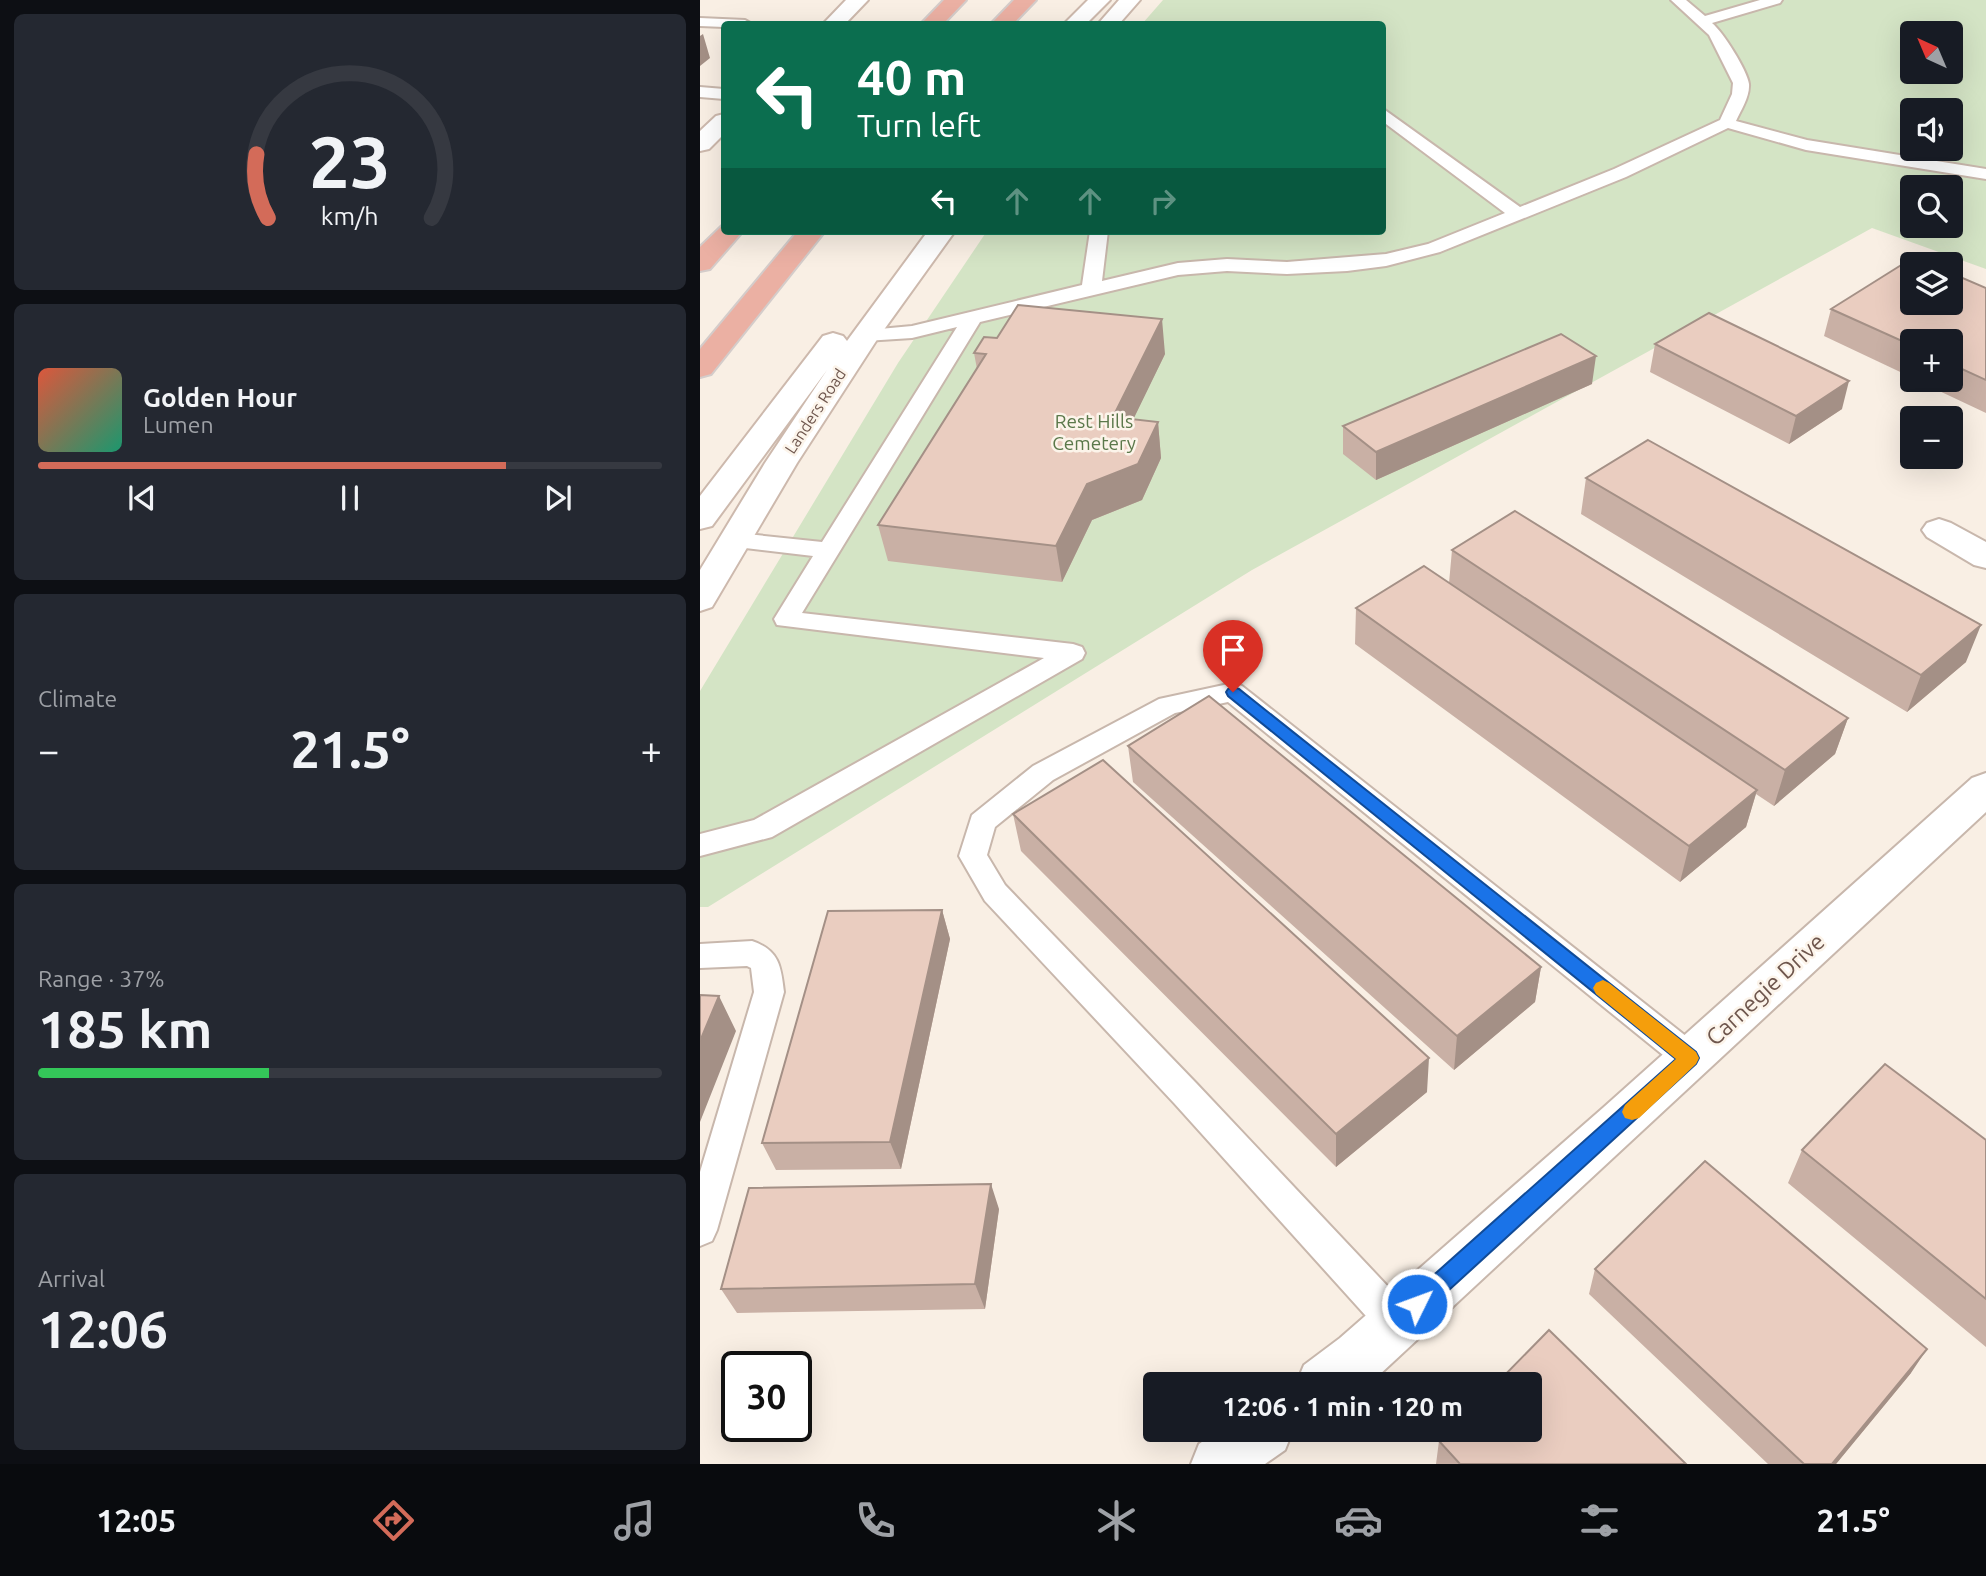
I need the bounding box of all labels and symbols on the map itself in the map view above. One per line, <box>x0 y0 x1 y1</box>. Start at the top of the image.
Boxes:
north arrow <box>1900 21 1964 84</box>
street label: Landers Road <box>781 365 849 457</box>
park label: Rest Hills Cemetery <box>1052 410 1136 454</box>
pin <box>1203 620 1263 692</box>
street label: Carnegie Drive <box>1701 928 1829 1050</box>
position arrow <box>1380 1267 1454 1341</box>
speed limit sign: 30 <box>721 1351 812 1442</box>

